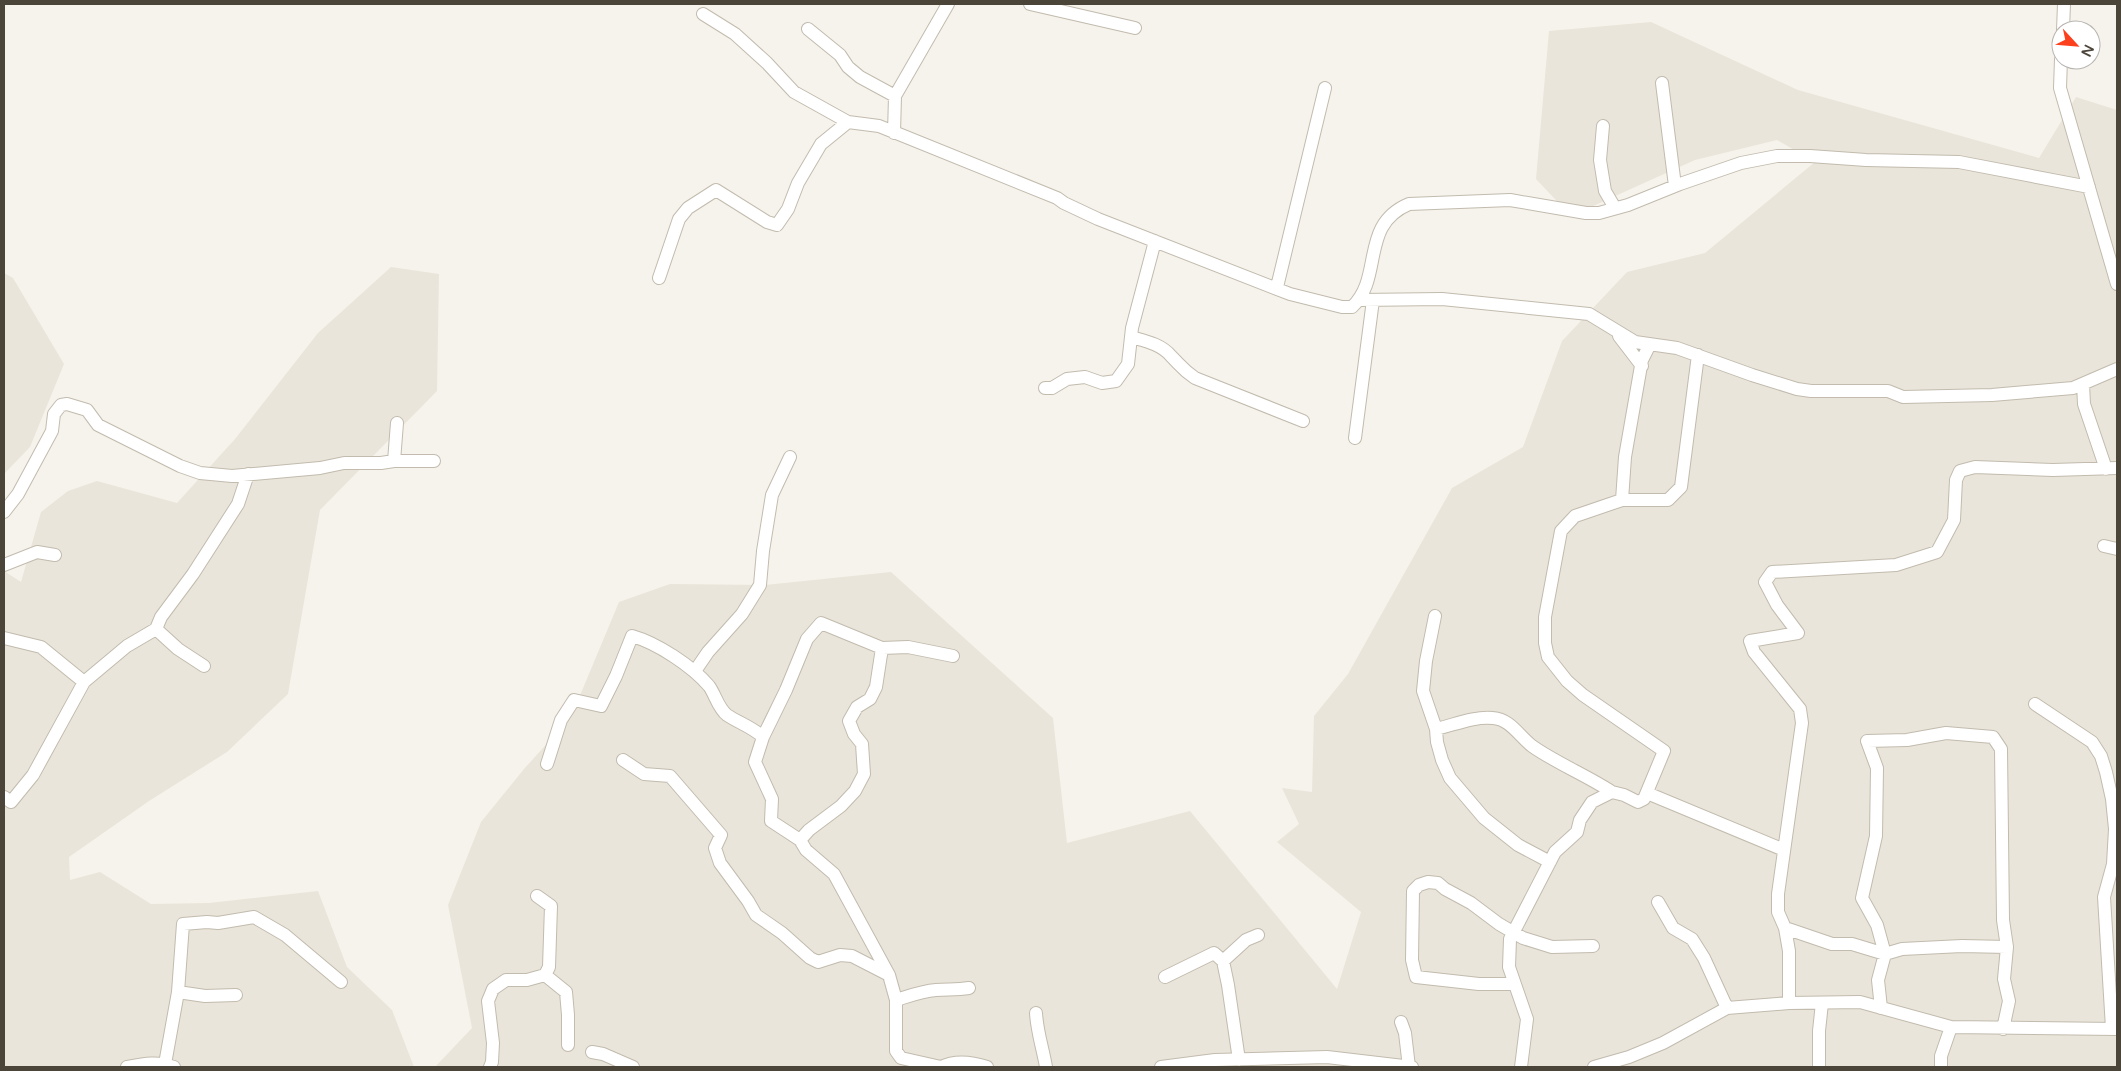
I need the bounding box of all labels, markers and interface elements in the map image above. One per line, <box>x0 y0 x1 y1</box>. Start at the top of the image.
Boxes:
north arrow <box>2051 20 2101 70</box>
text: N <box>2077 42 2097 59</box>

